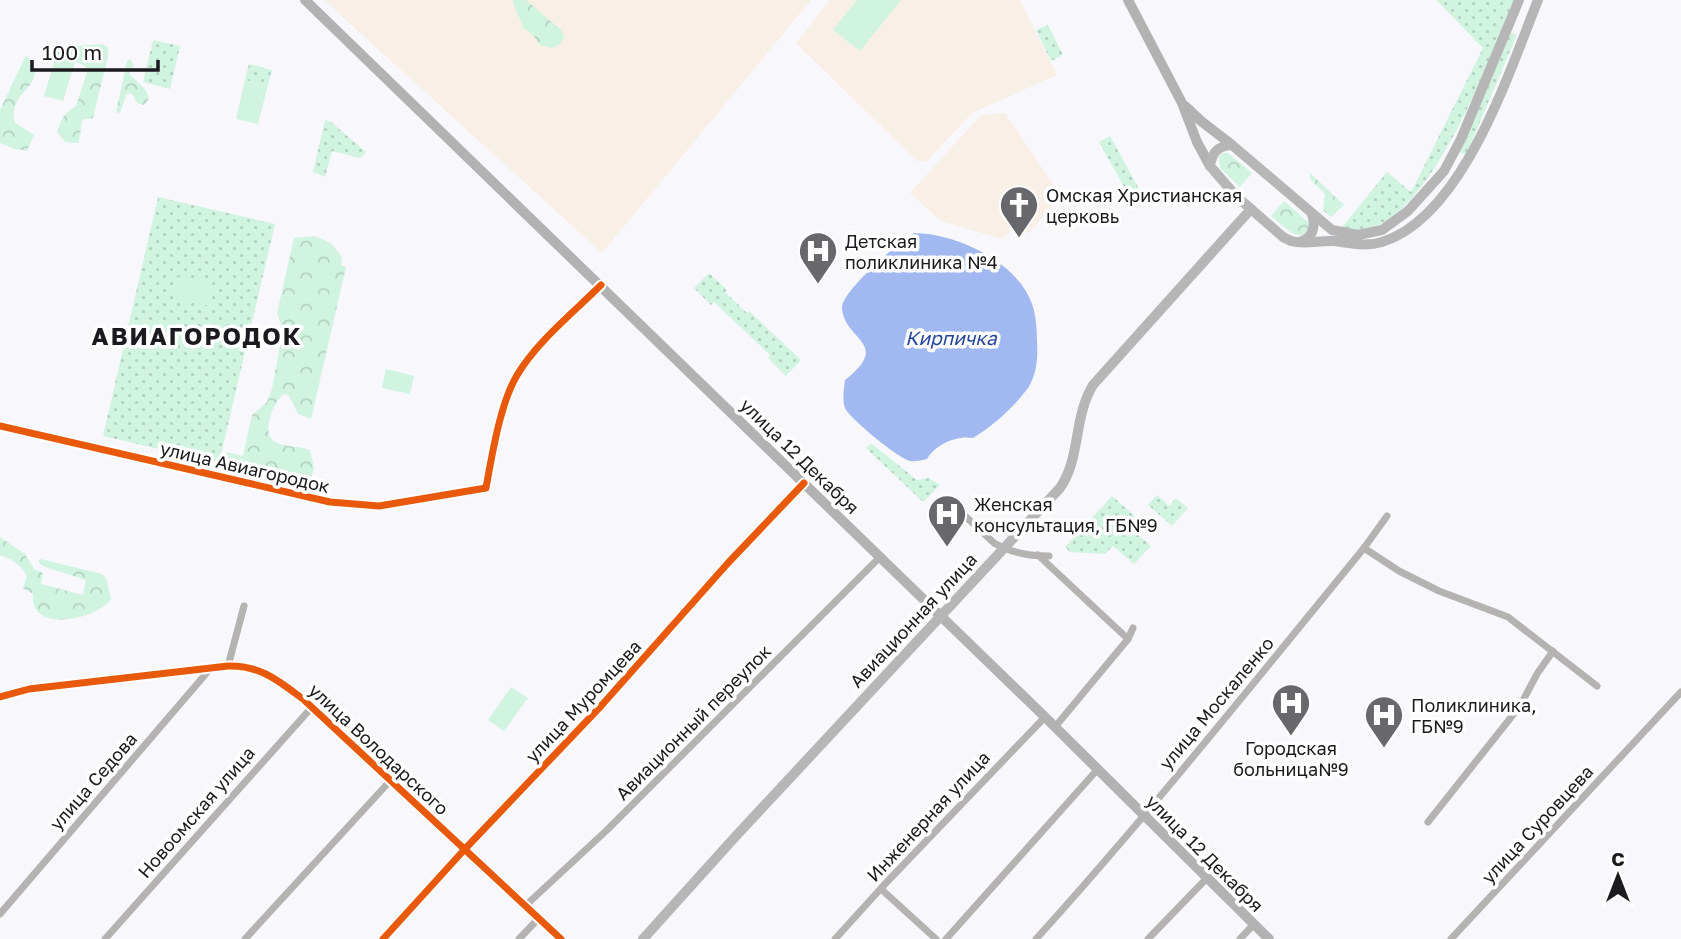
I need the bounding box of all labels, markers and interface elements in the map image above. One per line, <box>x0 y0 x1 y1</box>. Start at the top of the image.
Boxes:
scale bar <box>32 28 158 72</box>
text: 100 m <box>42 39 102 65</box>
church icon: Омская Христианская церковь <box>998 184 1040 239</box>
place label: Омская Христианская церковь <box>1046 184 1242 227</box>
hospital icon: Детская поликлиника №4 <box>797 230 839 285</box>
place label: Детская поликлиника №4 <box>845 230 998 273</box>
district label: АВИАГОРОДОК <box>92 321 302 350</box>
water label: Кирпичка <box>905 326 998 349</box>
street label: улица 12 Декабря <box>736 394 864 518</box>
street label: улица Авиагородок <box>158 437 332 497</box>
hospital icon: Женская консультация, ГБ№9 <box>926 493 968 548</box>
place label: Женская консультация, ГБ№9 <box>974 493 1158 536</box>
street label: Авиационная улица <box>845 548 981 692</box>
street label: улица Москаленко <box>1154 632 1278 774</box>
street label: улица Муромцева <box>521 635 645 767</box>
street label: Авиационный переулок <box>611 640 775 804</box>
street label: улица Володарского <box>305 679 453 819</box>
hospital icon: Городская больница№9 <box>1270 682 1312 737</box>
hospital icon: Поликлиника, ГБ№9 <box>1363 694 1405 749</box>
place label: Поликлиника, ГБ№9 <box>1411 694 1537 737</box>
street label: улица Седова <box>45 728 141 834</box>
place label: Городская больница№9 <box>1233 737 1349 780</box>
street label: Новоомская улица <box>133 742 259 882</box>
street label: Инженерная улица <box>862 746 994 886</box>
street label: улица Суровцева <box>1477 760 1597 888</box>
street label: улица 12 Декабря <box>1142 790 1268 916</box>
north arrow <box>1583 841 1653 911</box>
text: С <box>1611 847 1625 870</box>

